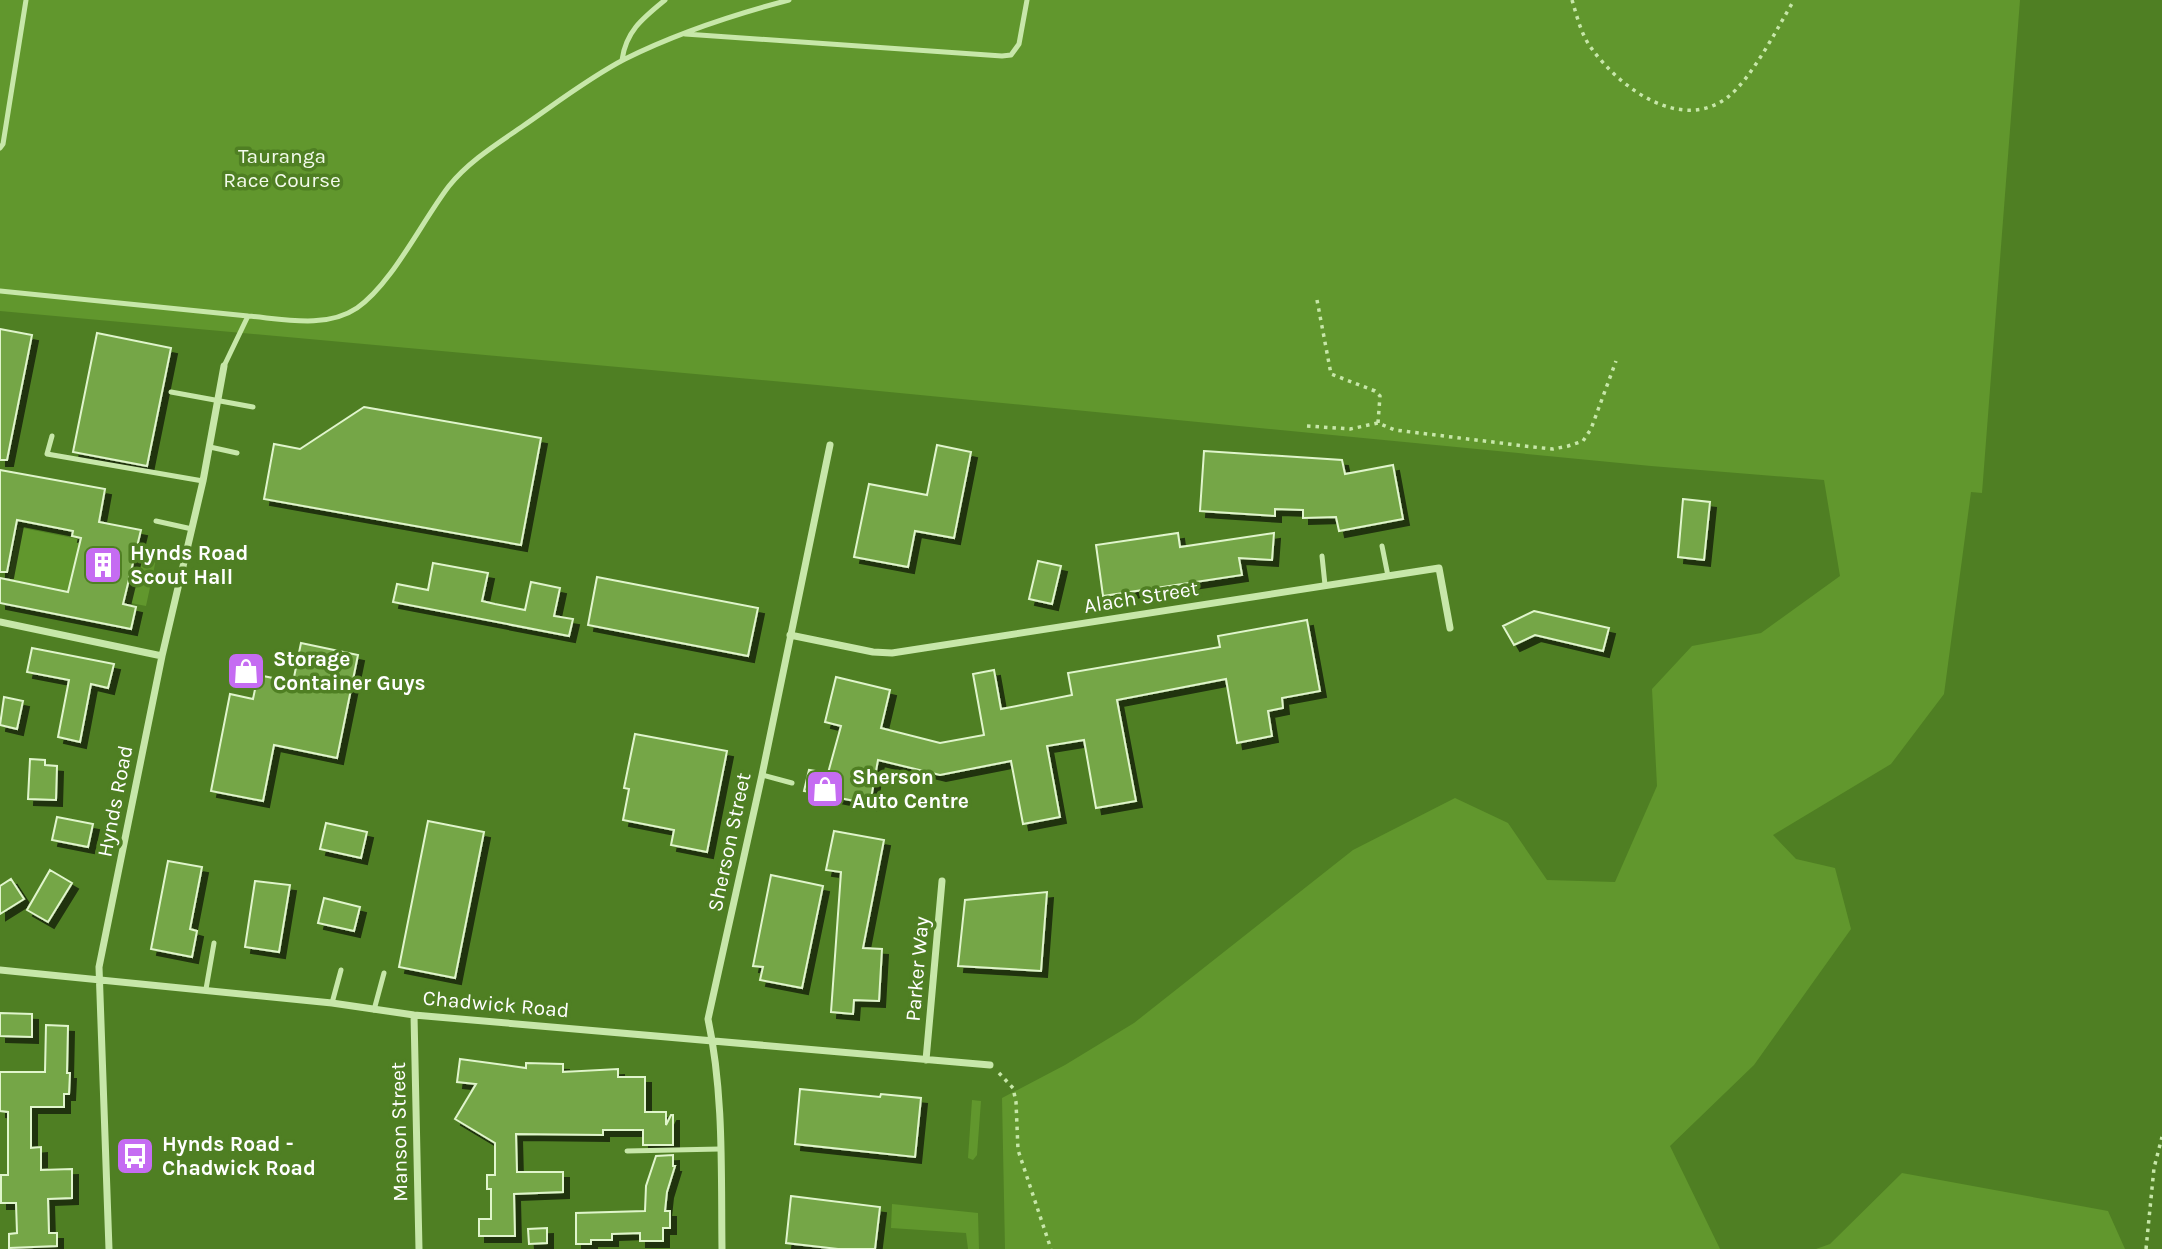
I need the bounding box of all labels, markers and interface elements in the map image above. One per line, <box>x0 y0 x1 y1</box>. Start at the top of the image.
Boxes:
park label: Tauranga Race Course <box>223 144 341 192</box>
place label: Hynds Road Scout Hall <box>130 541 248 589</box>
building icon: Hynds Road Scout Hall <box>82 544 124 586</box>
street label: Alach Street <box>1082 576 1200 618</box>
place label: Storage Container Guys <box>273 647 426 695</box>
shop icon: Storage Container Guys <box>225 650 267 692</box>
street label: Hynds Road <box>92 743 138 859</box>
place label: Sherson Auto Centre <box>852 765 969 813</box>
shop icon: Sherson Auto Centre <box>804 768 846 810</box>
street label: Sherson Street <box>703 770 755 914</box>
street label: Parker Way <box>900 915 934 1023</box>
street label: Chadwick Road <box>422 986 570 1022</box>
street label: Manson Street <box>386 1062 412 1202</box>
place label: Hynds Road - Chadwick Road <box>162 1132 316 1180</box>
bus stop icon: Hynds Road - Chadwick Road <box>114 1135 156 1177</box>

